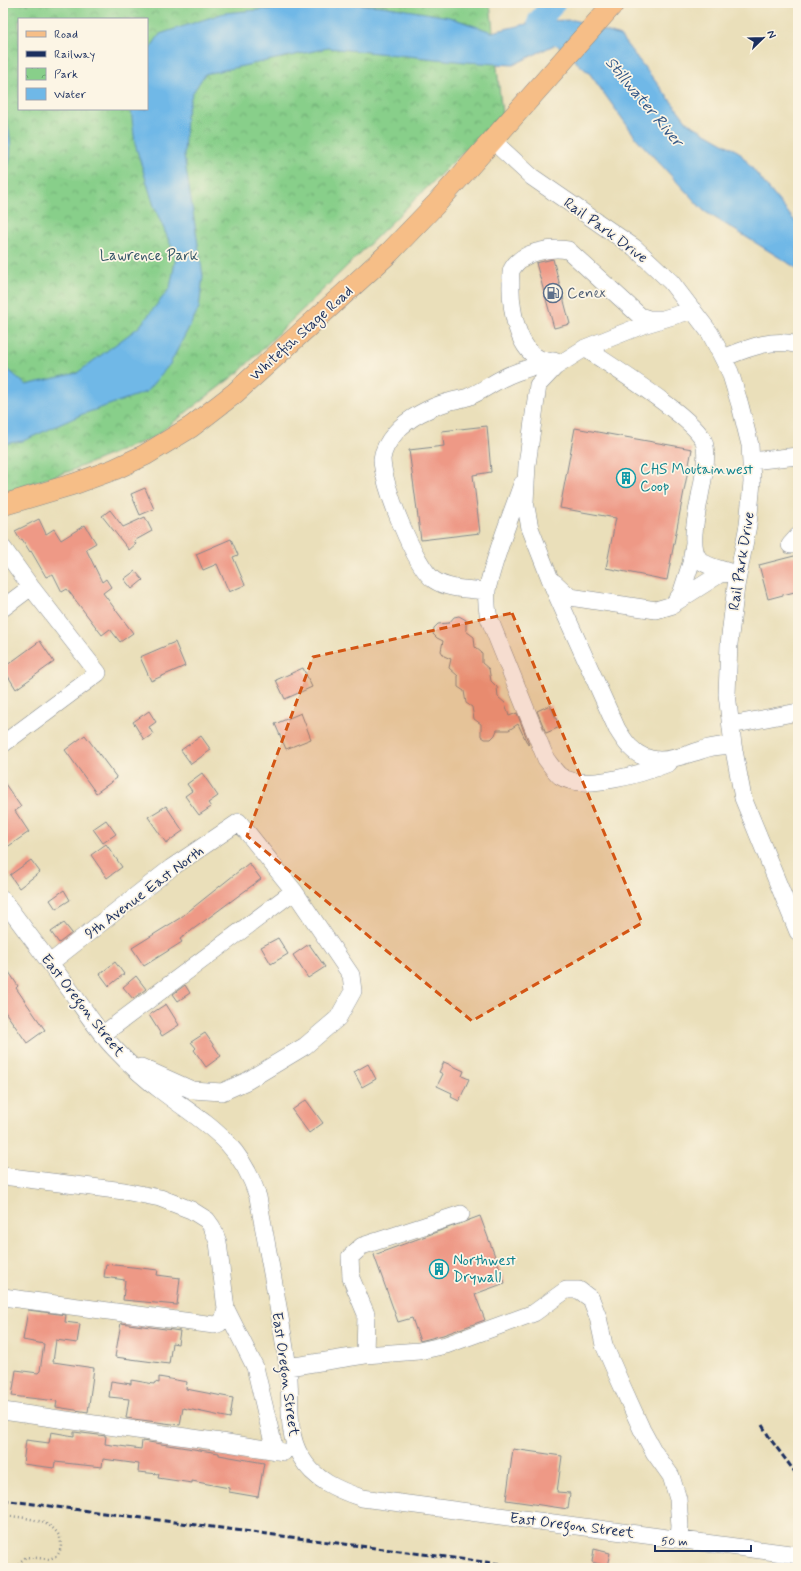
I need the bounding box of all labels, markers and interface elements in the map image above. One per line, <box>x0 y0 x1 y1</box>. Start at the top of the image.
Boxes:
legend <box>18 18 148 110</box>
north arrow <box>743 18 783 58</box>
text: Road <box>54 27 78 43</box>
text: N <box>763 28 779 41</box>
text: Railway <box>54 47 96 63</box>
water label: Stillwater River <box>600 53 689 153</box>
text: Park <box>54 67 78 83</box>
text: Water <box>54 87 86 103</box>
street label: Rail Park Drive <box>559 193 652 268</box>
park label: Lawrence Park <box>100 246 199 266</box>
street label: Whitefish Stage Road <box>246 282 358 386</box>
fuel station icon: Cenex <box>542 282 564 304</box>
place label: Cenex <box>567 284 606 304</box>
place label: CHS Moutainwest Coop <box>640 460 754 497</box>
building icon: CHS Moutainwest Coop <box>615 467 637 489</box>
street label: Rail Park Drive <box>724 510 760 612</box>
street label: 9th Avenue East North <box>81 841 208 944</box>
street label: East Oregon Street <box>35 950 129 1062</box>
place label: Northwest Drywall <box>453 1251 517 1288</box>
building icon: Northwest Drywall <box>428 1258 450 1280</box>
street label: East Oregon Street <box>265 1311 304 1438</box>
street label: East Oregon Street <box>508 1508 635 1545</box>
scale bar <box>655 1527 751 1553</box>
text: 50 m <box>661 1534 688 1550</box>

